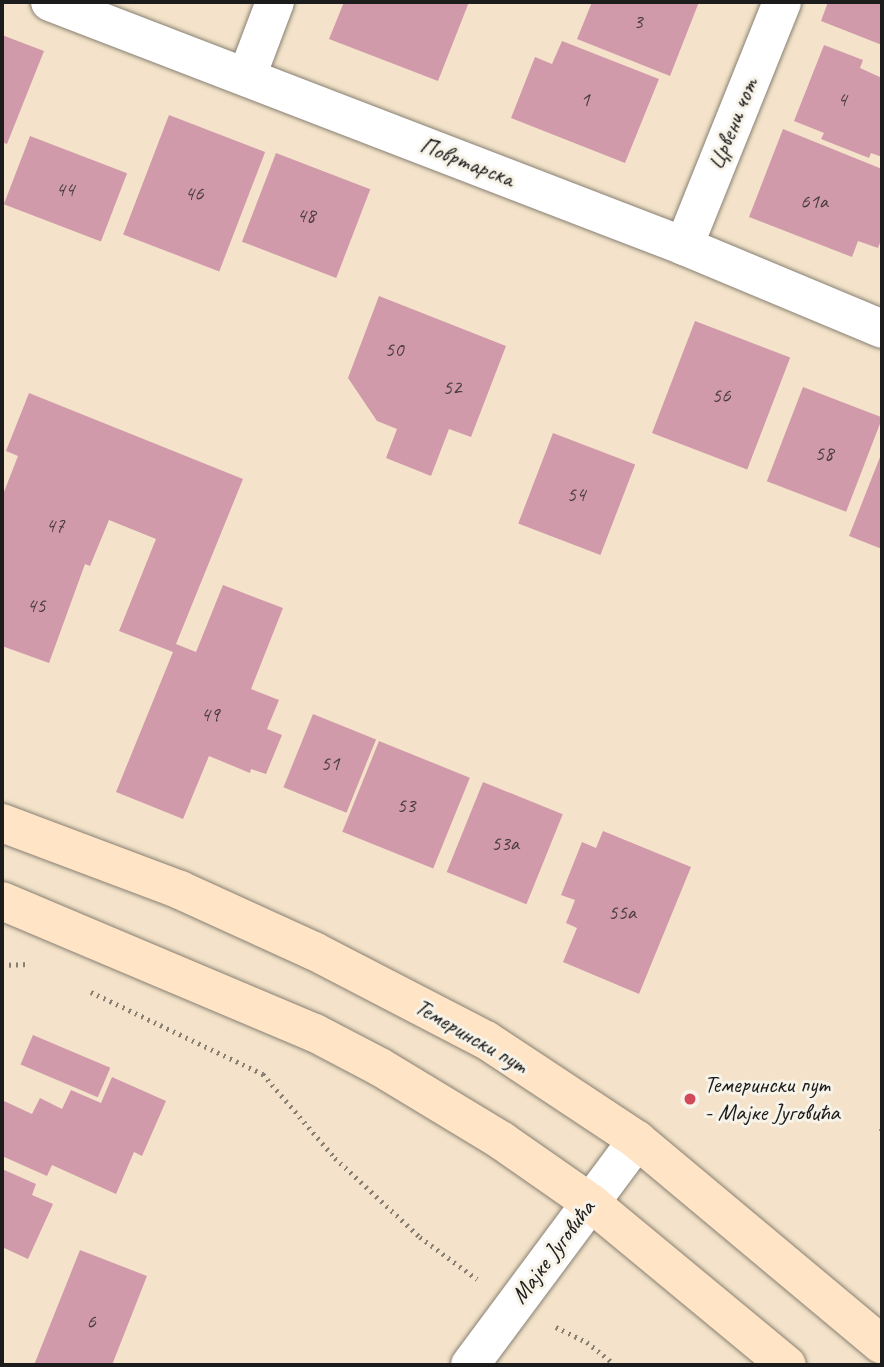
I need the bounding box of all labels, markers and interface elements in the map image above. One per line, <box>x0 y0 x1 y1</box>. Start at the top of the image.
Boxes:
house number: 3 <box>633 8 643 34</box>
street label: Црвени чот <box>702 74 764 174</box>
house number: 1 <box>580 86 590 112</box>
house number: 4 <box>837 86 847 112</box>
street label: Повртарска <box>416 131 518 193</box>
house number: 44 <box>56 176 74 202</box>
house number: 46 <box>185 180 203 206</box>
house number: 61a <box>800 188 828 214</box>
house number: 48 <box>297 202 315 228</box>
house number: 50 <box>385 336 403 362</box>
house number: 52 <box>443 374 461 400</box>
house number: 56 <box>712 382 730 408</box>
house number: 58 <box>815 440 833 466</box>
house number: 54 <box>567 481 585 507</box>
house number: 47 <box>46 512 64 538</box>
house number: 45 <box>27 592 45 618</box>
house number: 49 <box>201 701 219 727</box>
house number: 51 <box>321 750 339 776</box>
house number: 53 <box>397 792 415 818</box>
house number: 53a <box>491 830 519 856</box>
house number: 55a <box>608 899 636 925</box>
street label: Темерински пут <box>408 992 534 1080</box>
place label: Темерински пут - Мајке Југовића <box>704 1071 840 1127</box>
marker: Темерински пут - Мајке Југовића <box>682 1091 698 1107</box>
street label: Мајке Југовића <box>505 1195 601 1309</box>
house number: 6 <box>86 1308 96 1334</box>

